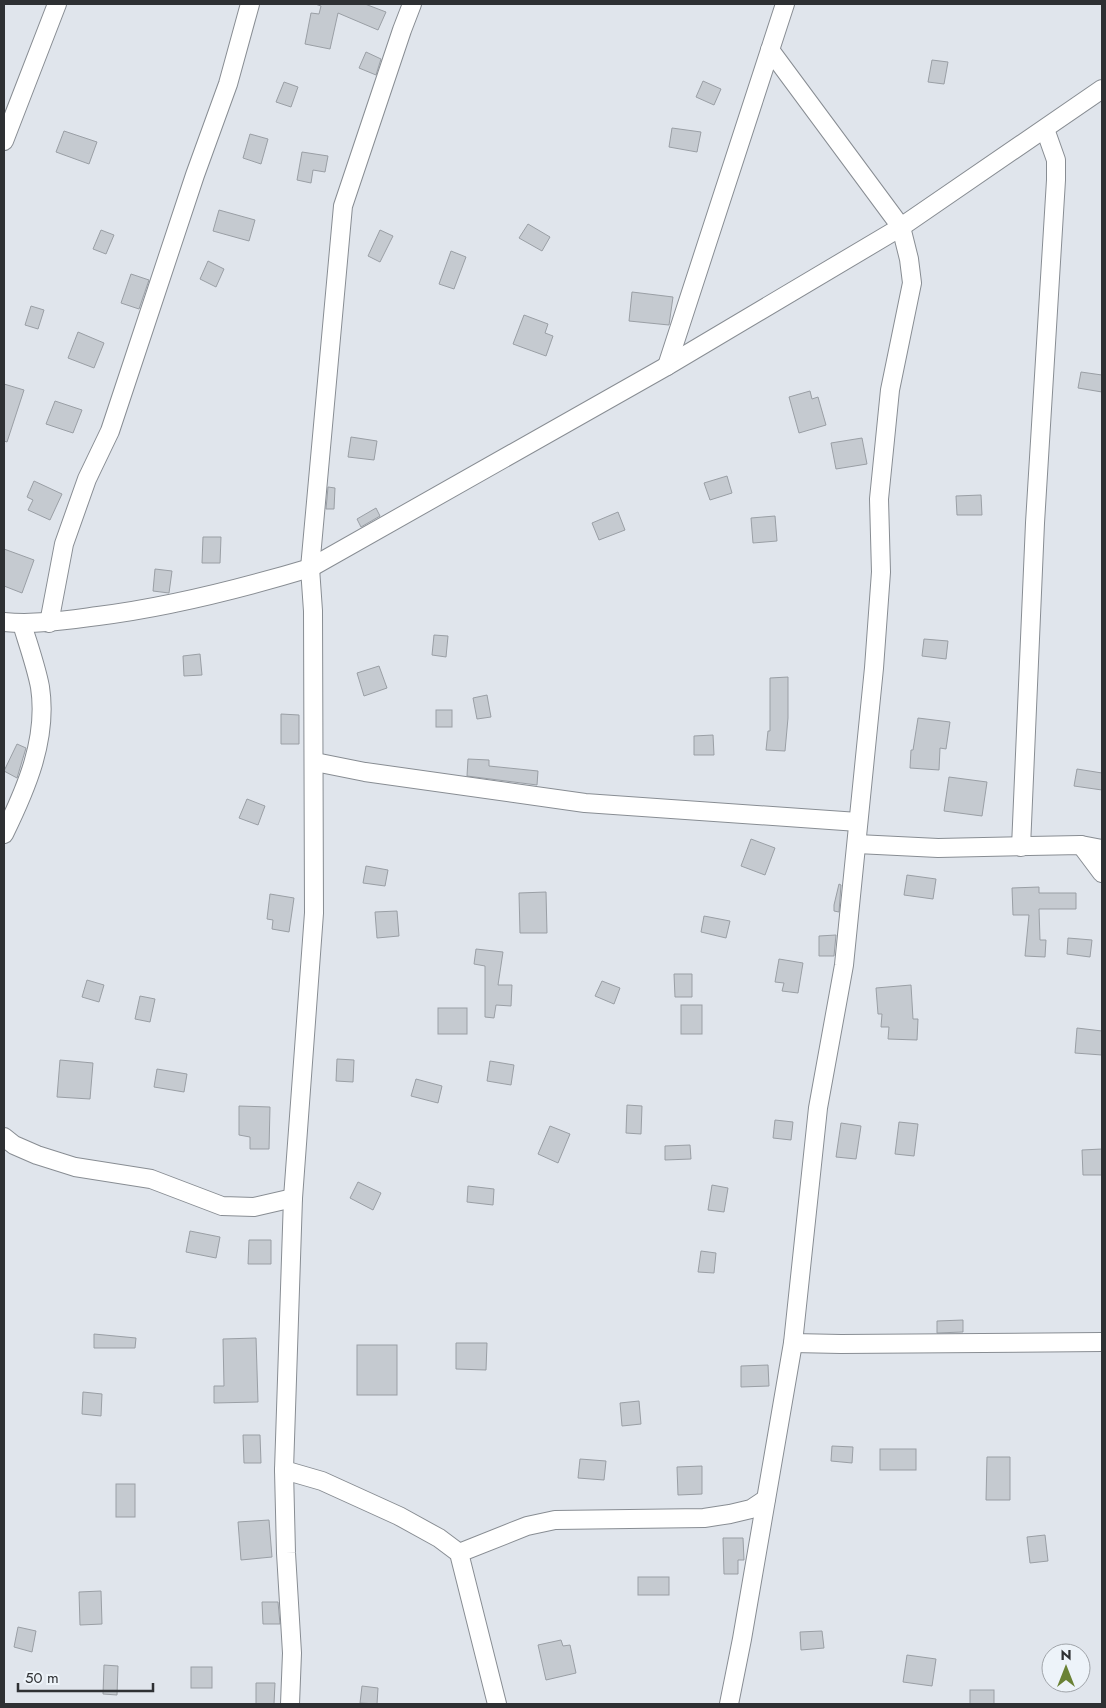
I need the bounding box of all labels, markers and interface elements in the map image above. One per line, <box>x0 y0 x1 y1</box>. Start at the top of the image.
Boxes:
north arrow <box>1041 1643 1091 1693</box>
text: N <box>1060 1645 1072 1665</box>
scale bar <box>18 1660 152 1692</box>
text: 50 m <box>25 1667 59 1689</box>

